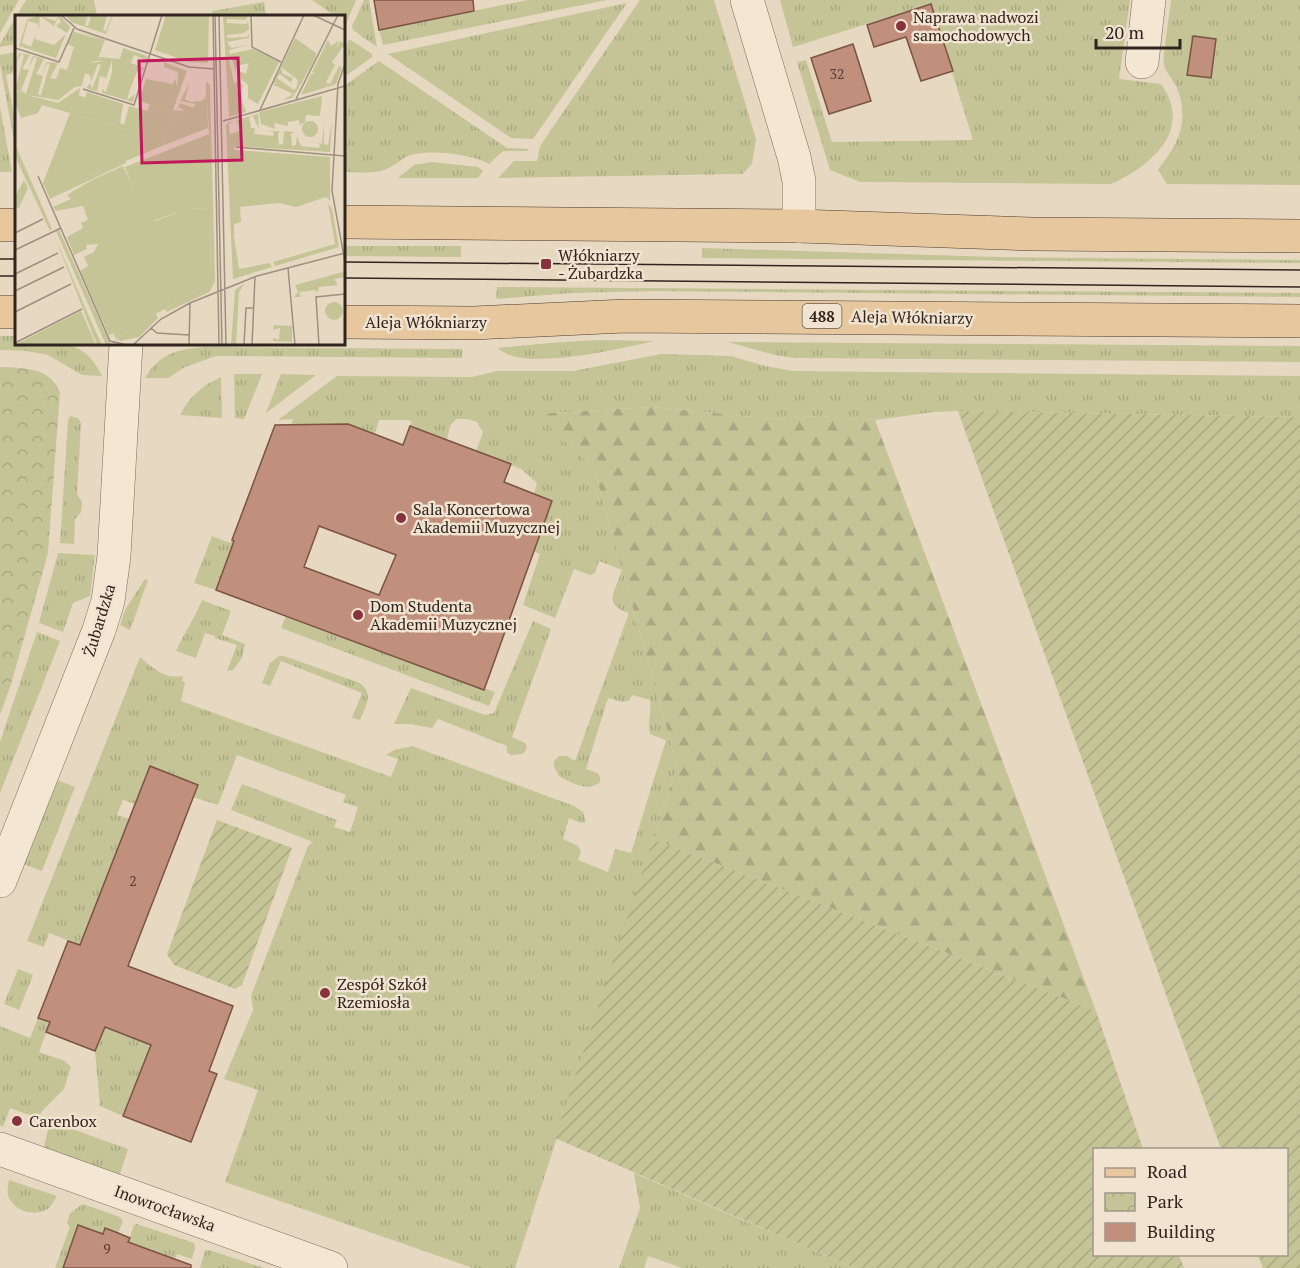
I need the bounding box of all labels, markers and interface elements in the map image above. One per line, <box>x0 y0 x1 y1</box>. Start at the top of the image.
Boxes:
place label: Naprawa nadwozi samochodowych <box>913 6 1039 46</box>
scale bar <box>1096 12 1180 50</box>
inset map <box>15 15 345 345</box>
marker: Naprawa nadwozi samochodowych <box>894 19 908 33</box>
text: 20 m <box>1105 20 1145 44</box>
house number: 32 <box>830 64 844 83</box>
place label: Włókniarzy - Żubardzka <box>558 244 643 284</box>
marker: Włókniarzy - Żubardzka <box>539 257 553 271</box>
road number: 488 <box>802 304 842 328</box>
street label: Aleja Włókniarzy <box>851 305 974 329</box>
street label: Aleja Włókniarzy <box>365 311 488 333</box>
place label: Sala Koncertowa Akademii Muzycznej <box>413 498 560 538</box>
marker: Sala Koncertowa Akademii Muzycznej <box>394 511 408 525</box>
street label: Żubardzka <box>78 581 120 659</box>
place label: Dom Studenta Akademii Muzycznej <box>370 595 517 635</box>
marker: Dom Studenta Akademii Muzycznej <box>351 608 365 622</box>
house number: 2 <box>129 871 137 890</box>
place label: Zespół Szkół Rzemiosła <box>337 973 427 1013</box>
marker: Zespół Szkół Rzemiosła <box>318 986 332 1000</box>
place label: Carenbox <box>29 1110 97 1132</box>
marker: Carenbox <box>10 1114 24 1128</box>
legend <box>1093 1148 1288 1256</box>
text: Road <box>1147 1159 1187 1183</box>
street label: Inowrocławska <box>111 1180 219 1236</box>
text: Park <box>1147 1189 1184 1213</box>
text: Building <box>1147 1219 1215 1243</box>
house number: 9 <box>103 1239 111 1258</box>

